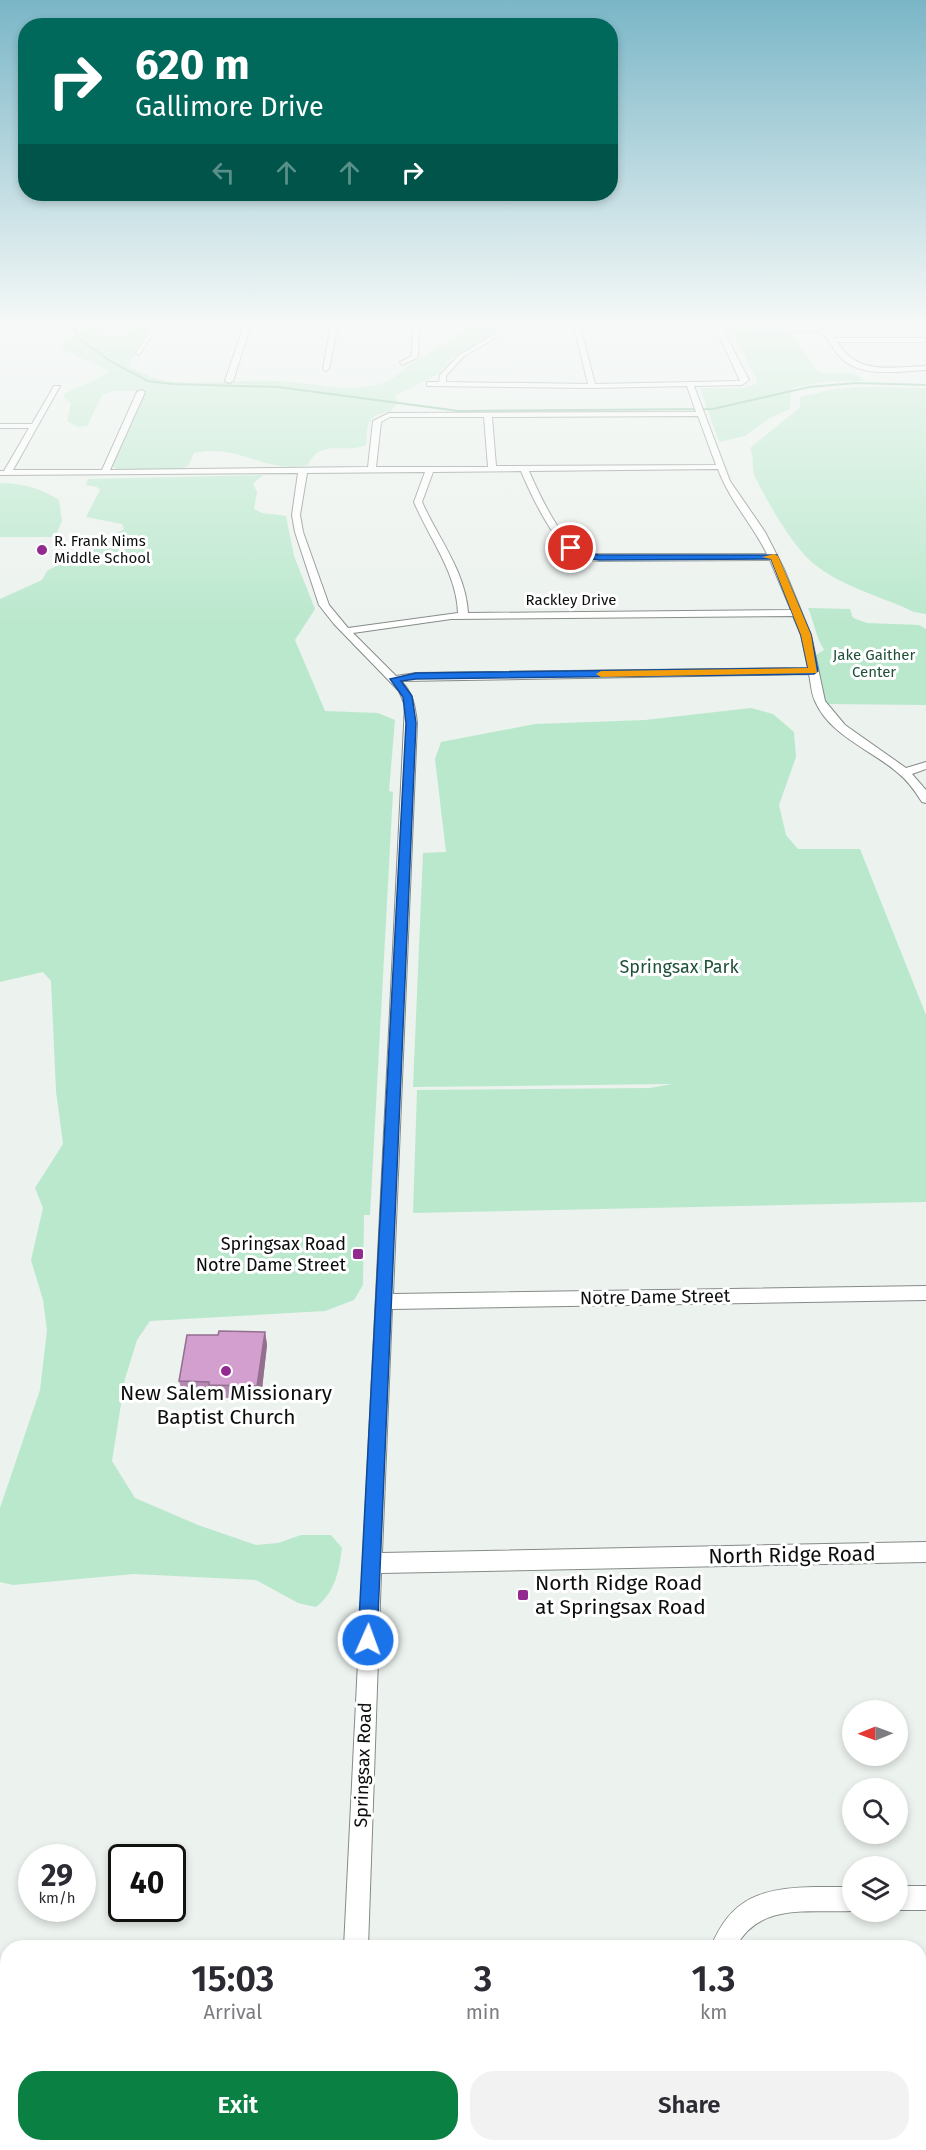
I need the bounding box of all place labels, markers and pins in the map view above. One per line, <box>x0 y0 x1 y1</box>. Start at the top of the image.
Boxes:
pin <box>545 522 596 573</box>
place label: R. Frank Nims Middle School <box>54 532 151 567</box>
marker: R. Frank Nims Middle School <box>35 543 49 557</box>
place label: Springsax Road Notre Dame Street <box>196 1233 346 1276</box>
marker: Springsax Road Notre Dame Street <box>351 1247 365 1261</box>
marker: New Salem Missionary Baptist Church <box>219 1364 233 1378</box>
place label: New Salem Missionary Baptist Church <box>120 1380 333 1430</box>
place label: North Ridge Road at Springsax Road <box>535 1570 706 1620</box>
marker: North Ridge Road at Springsax Road <box>516 1588 530 1602</box>

